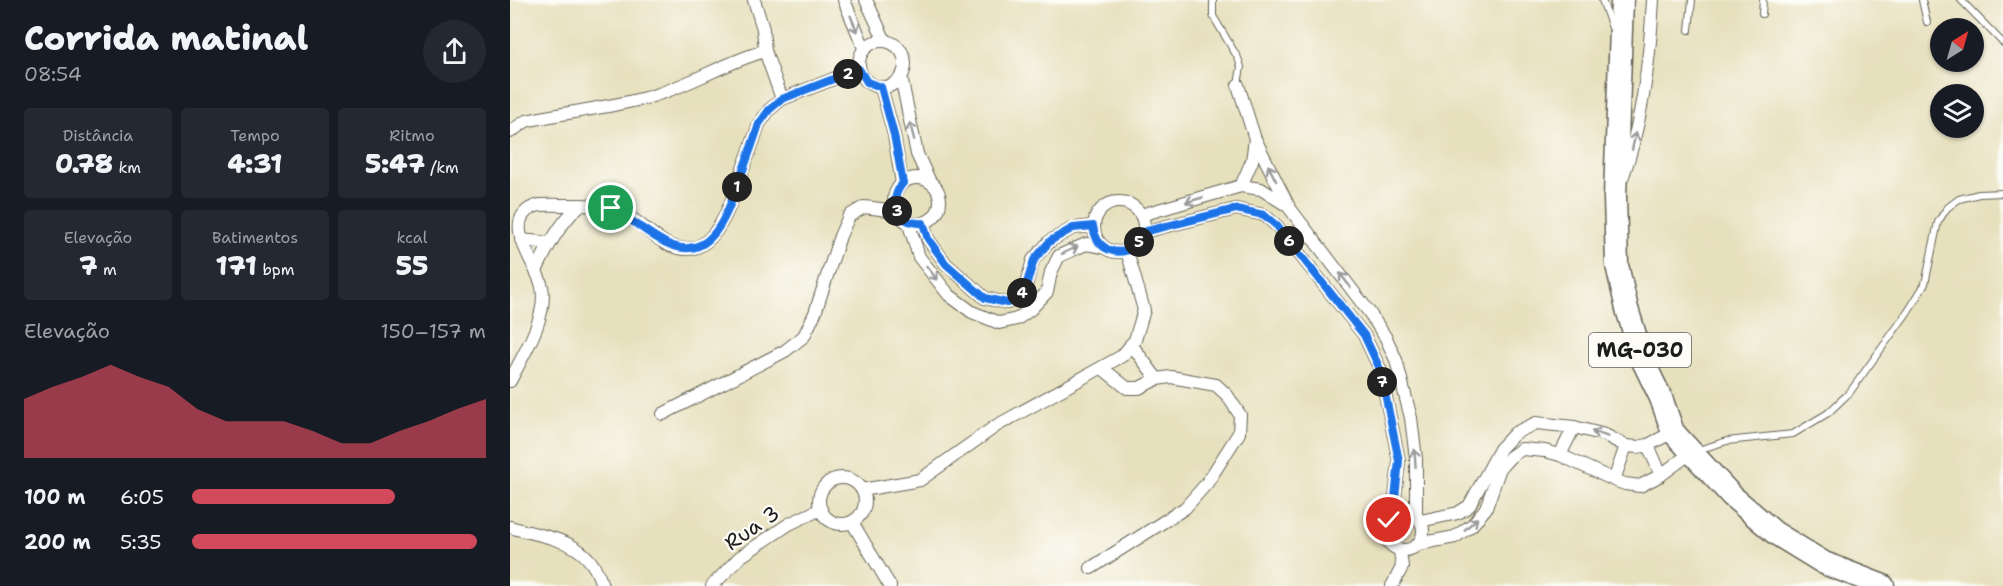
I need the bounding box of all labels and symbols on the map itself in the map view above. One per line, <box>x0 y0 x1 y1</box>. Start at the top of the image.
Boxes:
one-way arrow <box>849 15 860 33</box>
north arrow <box>1930 18 1984 72</box>
pin: 2 <box>833 59 863 89</box>
one-way arrow <box>905 122 917 141</box>
one-way arrow <box>1628 132 1640 151</box>
one-way arrow <box>1265 164 1277 182</box>
pin: 1 <box>722 172 752 202</box>
pin <box>585 182 636 233</box>
one-way arrow <box>1185 195 1204 206</box>
pin: 3 <box>882 196 912 226</box>
pin: 6 <box>1274 226 1304 256</box>
pin: 5 <box>1124 227 1154 257</box>
one-way arrow <box>1061 244 1079 256</box>
one-way arrow <box>926 265 939 281</box>
one-way arrow <box>1338 273 1351 289</box>
pin: 4 <box>1007 278 1037 308</box>
road number: MG-030 <box>1589 333 1691 367</box>
pin: 7 <box>1367 367 1397 397</box>
one-way arrow <box>1591 428 1610 439</box>
one-way arrow <box>1410 448 1421 468</box>
pin <box>1363 494 1414 545</box>
street label: Rua 3 <box>719 499 785 557</box>
one-way arrow <box>1463 517 1478 531</box>

